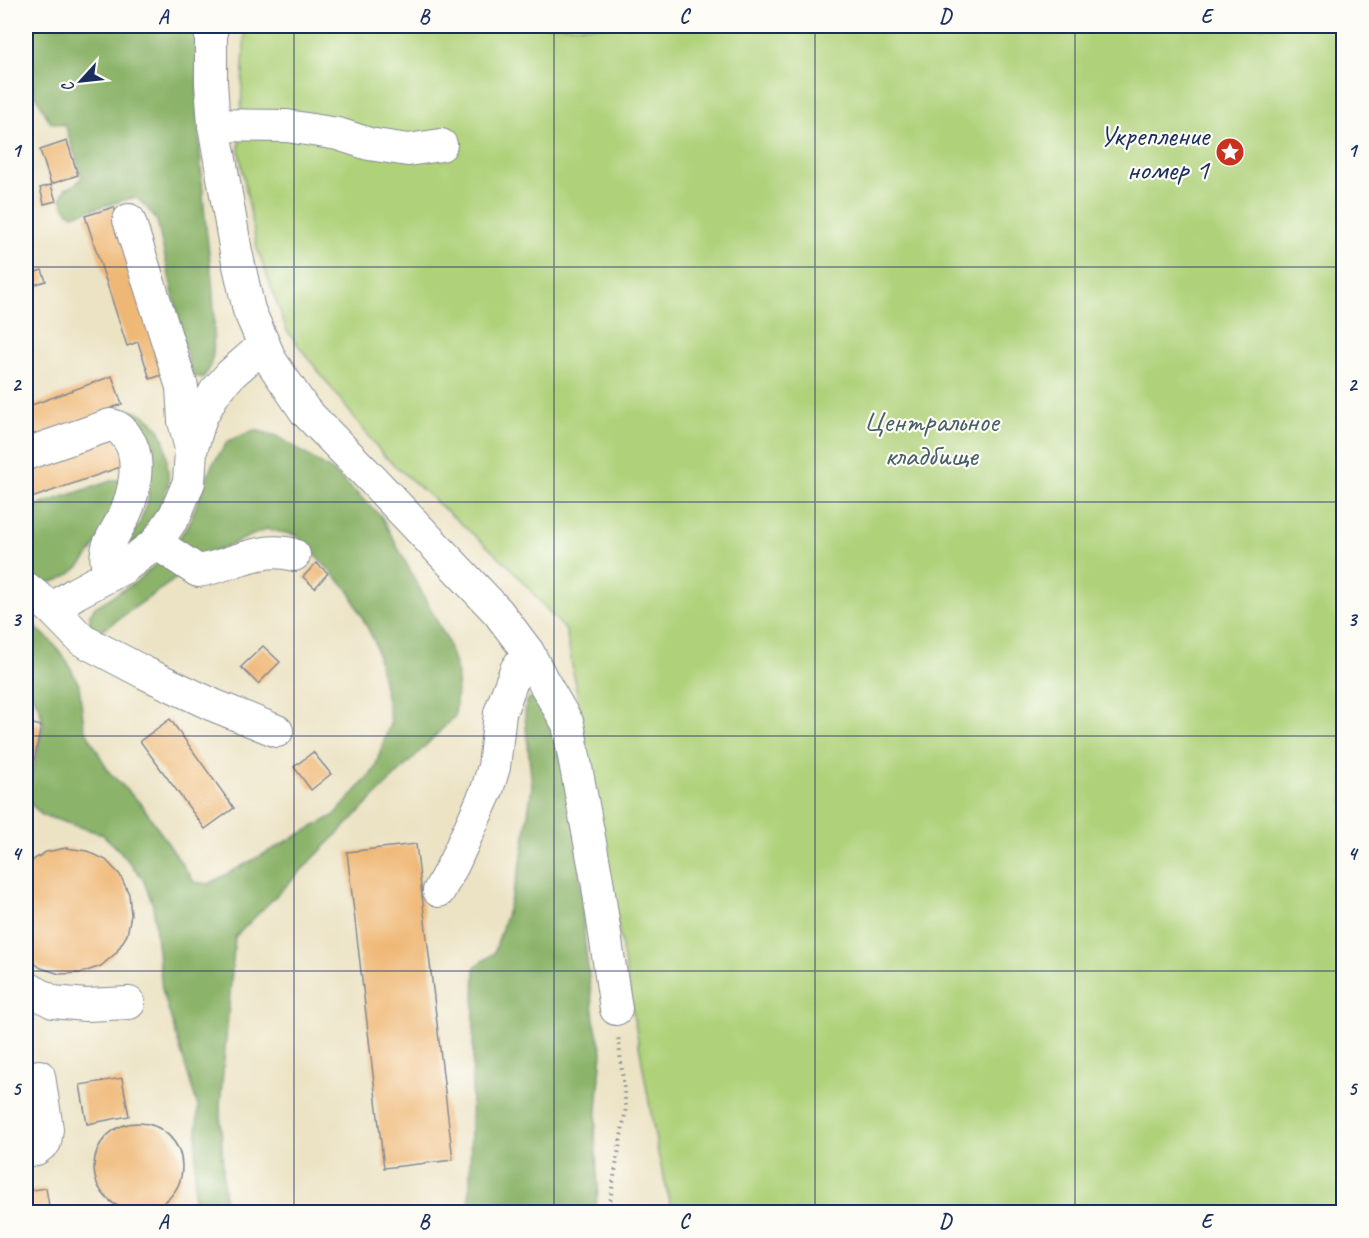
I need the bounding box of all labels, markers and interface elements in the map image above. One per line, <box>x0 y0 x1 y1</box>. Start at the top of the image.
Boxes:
text: A <box>158 4 170 29</box>
text: B <box>419 4 431 29</box>
text: C <box>679 4 691 29</box>
text: D <box>939 4 953 29</box>
text: E <box>1201 4 1215 29</box>
north arrow <box>51 51 111 111</box>
text: С <box>57 77 79 95</box>
place label: Укрепление номер 1 <box>1100 116 1211 188</box>
place icon: Укрепление номер 1 <box>1214 136 1246 168</box>
text: 1 <box>12 138 23 163</box>
text: 1 <box>1348 138 1359 163</box>
text: 2 <box>12 372 23 397</box>
text: 2 <box>1348 372 1359 397</box>
park label: Центральное кладбище <box>864 402 1001 474</box>
text: 3 <box>12 607 23 632</box>
text: 3 <box>1348 607 1359 632</box>
text: 4 <box>12 841 24 866</box>
text: 4 <box>1348 841 1360 866</box>
text: 5 <box>12 1076 23 1101</box>
text: 5 <box>1348 1076 1359 1101</box>
text: A <box>158 1209 170 1234</box>
text: B <box>419 1209 431 1234</box>
text: C <box>679 1209 691 1234</box>
text: D <box>939 1209 953 1234</box>
text: E <box>1201 1209 1215 1234</box>

